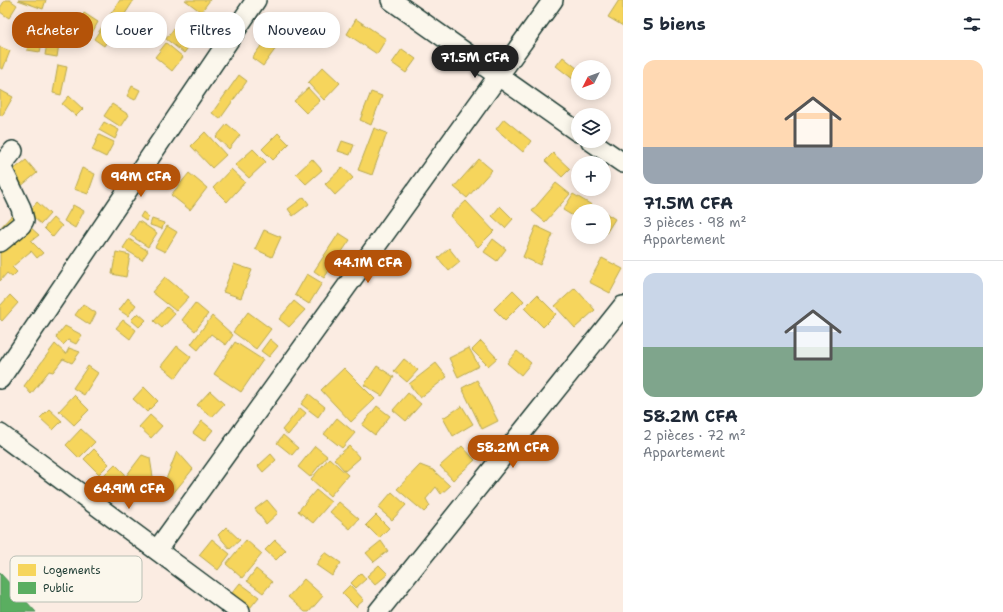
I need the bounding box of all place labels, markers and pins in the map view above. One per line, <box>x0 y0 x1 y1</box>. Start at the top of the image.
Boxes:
pin: 71.5M CFA <box>429 45 521 79</box>
pin: 94M CFA <box>104 164 178 198</box>
pin: 44.1M CFA <box>322 250 414 284</box>
pin: 58.2M CFA <box>467 435 559 469</box>
pin: 64.9M CFA <box>83 476 175 510</box>

